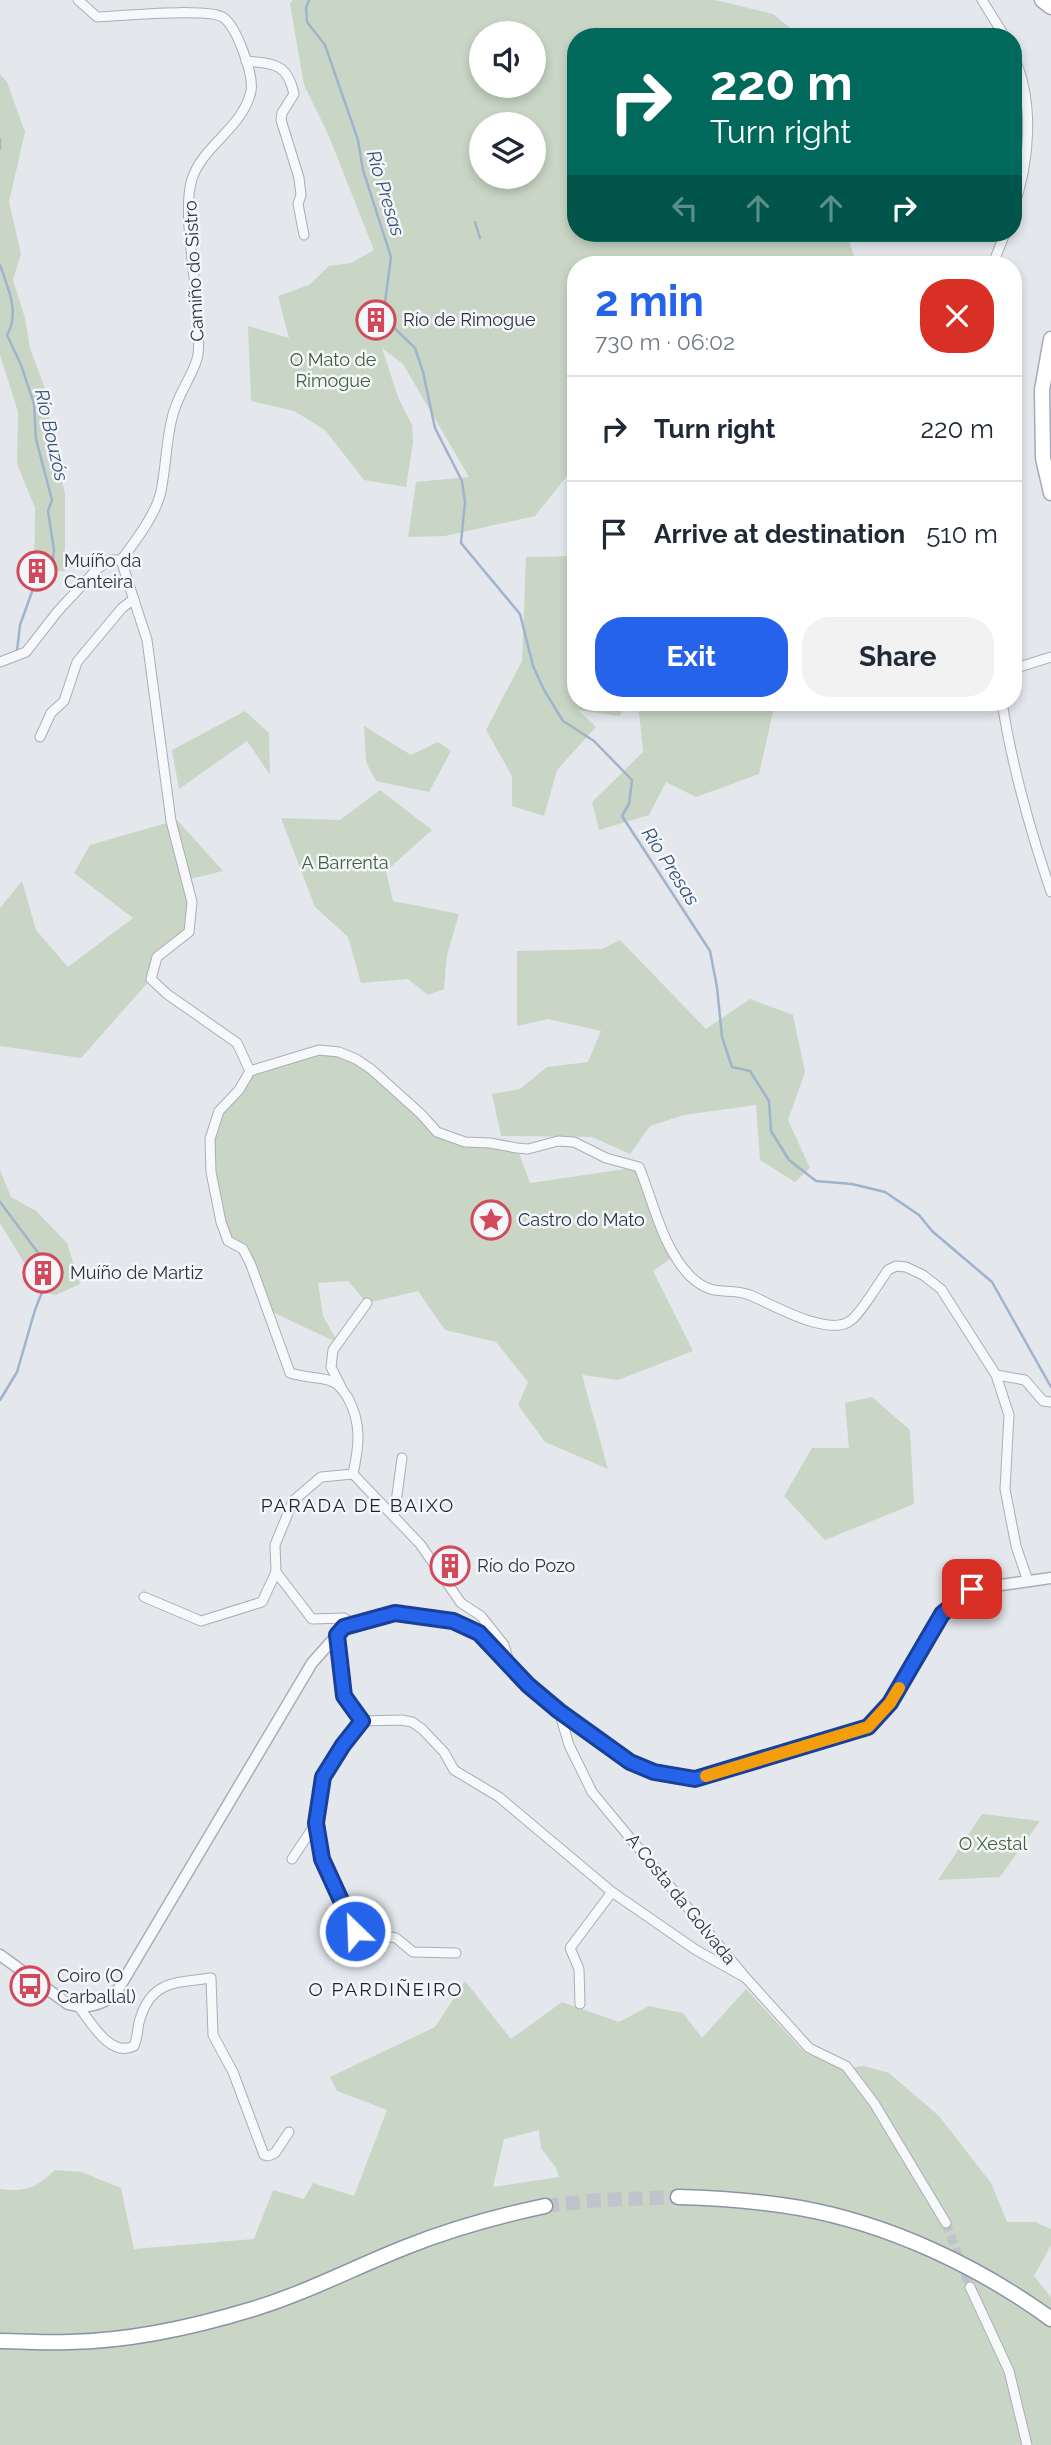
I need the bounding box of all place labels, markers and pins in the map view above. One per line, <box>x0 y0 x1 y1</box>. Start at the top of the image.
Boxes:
building icon: Río de Rimogue <box>355 299 397 341</box>
place label: Río de Rimogue <box>403 309 536 330</box>
building icon: Muíño da Canteira <box>16 550 58 592</box>
place label: Muíño da Canteira <box>64 550 141 592</box>
place icon: Castro do Mato <box>470 1199 512 1241</box>
place label: Castro do Mato <box>518 1209 645 1230</box>
building icon: Muíño de Martiz <box>22 1252 64 1294</box>
place label: Muíño de Martiz <box>70 1262 203 1283</box>
building icon: Río do Pozo <box>429 1545 471 1587</box>
place label: Río do Pozo <box>477 1555 576 1576</box>
pin <box>942 1559 1002 1619</box>
bus stop icon: Coiro (O Carballal) <box>9 1965 51 2007</box>
place label: Coiro (O Carballal) <box>57 1965 136 2007</box>

